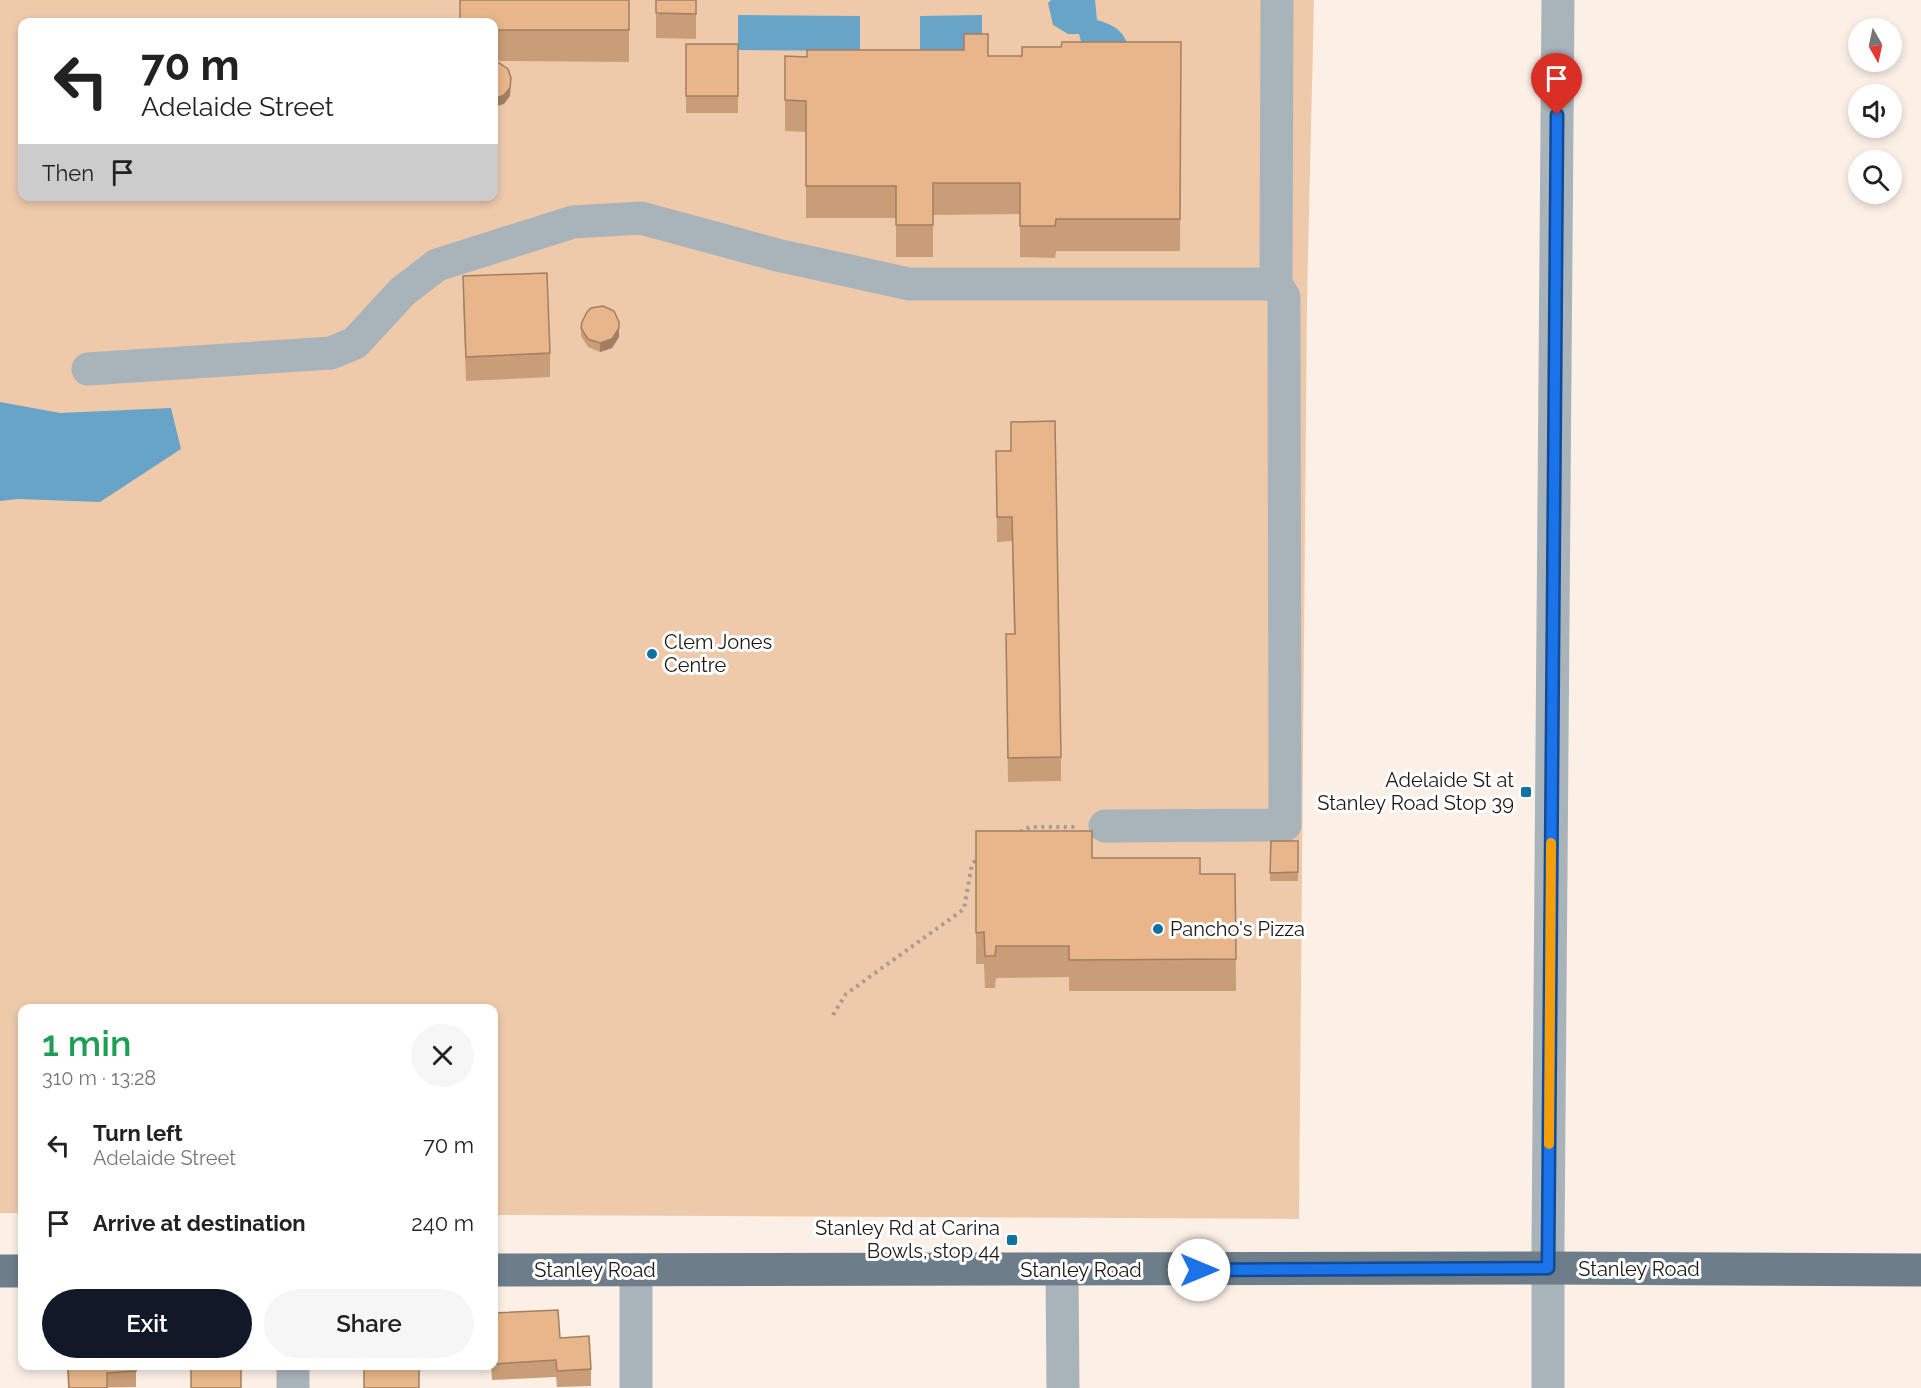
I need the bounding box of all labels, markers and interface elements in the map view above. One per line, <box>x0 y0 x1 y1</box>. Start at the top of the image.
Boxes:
north arrow <box>1848 18 1902 72</box>
map controls <box>1848 18 1902 204</box>
text: 70 m <box>141 41 240 90</box>
icon: left <box>42 42 120 120</box>
pin <box>1531 53 1582 115</box>
icon: arrive <box>1540 62 1573 95</box>
button: sound <box>1848 84 1902 138</box>
text: Adelaide Street <box>141 91 334 122</box>
button: search <box>1848 150 1902 204</box>
icon: arrive <box>106 156 139 189</box>
text: Then <box>42 160 94 186</box>
place label: Clem Jones Centre <box>664 630 772 677</box>
marker: Clem Jones Centre <box>645 647 659 661</box>
place label: Adelaide St at Stanley Road Stop 39 <box>1317 768 1514 815</box>
marker: Adelaide St at Stanley Road Stop 39 <box>1519 785 1533 799</box>
place label: Pancho's Pizza <box>1170 917 1305 941</box>
marker: Pancho's Pizza <box>1151 922 1165 936</box>
text: 1 min <box>42 1022 131 1064</box>
button: close <box>411 1024 474 1087</box>
text: 310 m · 13:28 <box>42 1066 156 1090</box>
text: Turn left <box>93 1120 183 1146</box>
icon: left <box>42 1129 75 1162</box>
text: 70 m <box>423 1132 474 1158</box>
text: Adelaide Street <box>93 1146 236 1170</box>
icon: arrive <box>42 1207 75 1240</box>
text: Arrive at destination <box>93 1210 306 1236</box>
text: 240 m <box>411 1210 474 1236</box>
place label: Stanley Rd at Carina Bowls, stop 44 <box>815 1216 1000 1263</box>
marker: Stanley Rd at Carina Bowls, stop 44 <box>1005 1233 1019 1247</box>
position arrow <box>1167 1238 1231 1302</box>
street label: Stanley Road <box>1578 1257 1700 1281</box>
street label: Stanley Road <box>534 1258 656 1282</box>
street label: Stanley Road <box>1020 1258 1142 1282</box>
button: Exit <box>42 1289 252 1358</box>
button: Share <box>264 1289 474 1358</box>

